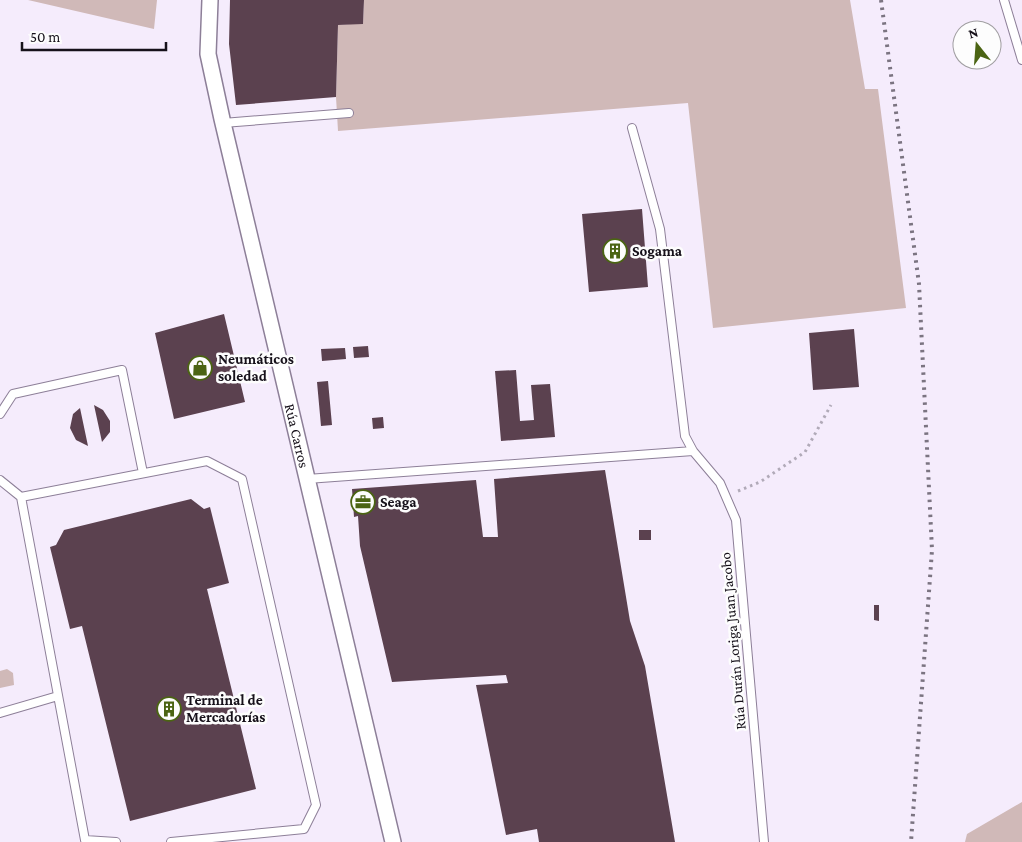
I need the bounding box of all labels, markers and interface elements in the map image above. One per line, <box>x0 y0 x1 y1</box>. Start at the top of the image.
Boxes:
scale bar <box>22 20 166 52</box>
north arrow <box>952 20 1002 70</box>
text: N <box>966 23 981 42</box>
text: 50 m <box>30 29 60 45</box>
building icon: Sogama <box>602 238 628 264</box>
place label: Sogama <box>632 243 683 259</box>
place label: Neumáticos soledad <box>218 351 294 384</box>
shop icon: Neumáticos soledad <box>187 355 213 381</box>
street label: Rúa Carros <box>282 402 312 469</box>
office icon: Seaga <box>350 489 376 515</box>
place label: Seaga <box>380 494 417 510</box>
street label: Rúa Durán Loriga Juan Jacobo <box>717 551 750 730</box>
place label: Terminal de Mercadorías <box>186 692 265 725</box>
building icon: Terminal de Mercadorías <box>156 696 182 722</box>

